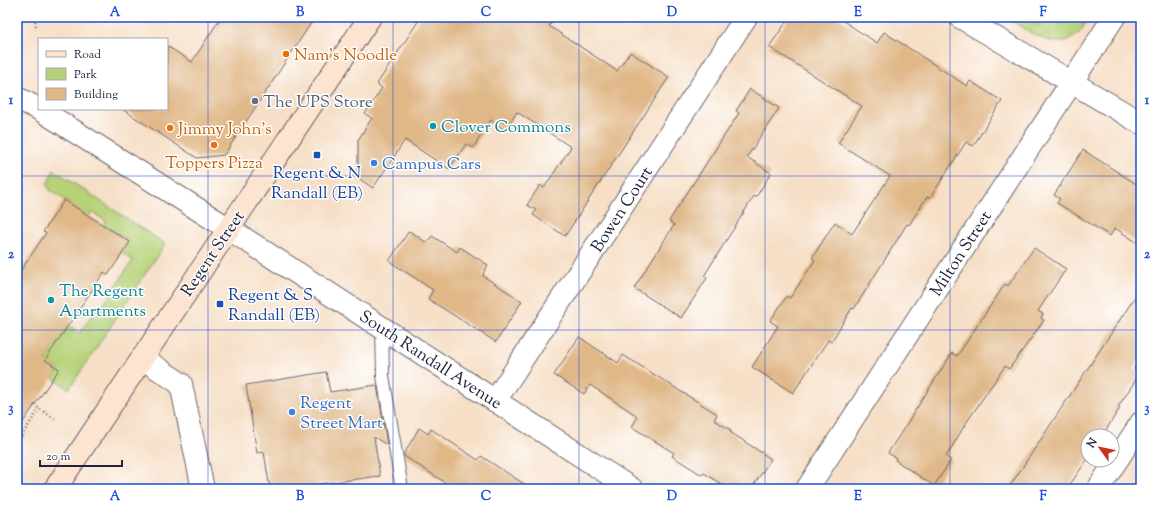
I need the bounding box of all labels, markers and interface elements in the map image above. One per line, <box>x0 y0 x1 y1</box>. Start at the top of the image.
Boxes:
text: A <box>110 4 121 22</box>
text: B <box>296 4 305 22</box>
text: C <box>481 4 491 22</box>
text: D <box>667 4 677 22</box>
text: E <box>854 4 862 22</box>
text: F <box>1039 4 1047 22</box>
legend <box>38 38 168 110</box>
place label: Nam's Noodle <box>294 44 397 68</box>
text: Road <box>74 46 101 64</box>
marker: Nam's Noodle <box>281 49 291 59</box>
text: Park <box>74 66 97 84</box>
text: Building <box>74 86 118 104</box>
place label: The UPS Store <box>263 91 373 115</box>
text: 1 <box>9 92 14 110</box>
text: 1 <box>1145 92 1150 110</box>
marker: The UPS Store <box>250 96 260 106</box>
place label: Clover Commons <box>441 116 571 140</box>
place label: Jimmy John's <box>177 118 272 142</box>
marker: Clover Commons <box>428 121 438 131</box>
marker: Jimmy John's <box>165 123 175 133</box>
marker: Toppers Pizza <box>209 140 219 150</box>
marker: Regent & N Randall (EB) <box>312 150 322 160</box>
place label: Toppers Pizza <box>165 152 263 176</box>
place label: Campus Cars <box>382 153 481 177</box>
marker: Campus Cars <box>369 158 379 168</box>
place label: Regent & N Randall (EB) <box>271 162 363 206</box>
street label: Bowen Court <box>586 162 659 258</box>
street label: Regent Street <box>176 206 251 302</box>
street label: Milton Street <box>925 206 998 302</box>
text: 2 <box>8 246 15 264</box>
text: 2 <box>1144 246 1151 264</box>
place label: The Regent Apartments <box>59 280 146 324</box>
place label: Regent & S Randall (EB) <box>228 284 320 328</box>
marker: The Regent Apartments <box>46 295 56 305</box>
marker: Regent & S Randall (EB) <box>215 299 225 309</box>
street label: South Randall Avenue <box>354 305 506 416</box>
place label: Regent Street Mart <box>300 392 383 436</box>
text: 3 <box>8 400 14 418</box>
text: 3 <box>1144 400 1150 418</box>
marker: Regent Street Mart <box>287 407 297 417</box>
north arrow <box>1080 428 1120 468</box>
text: N <box>1083 435 1102 452</box>
scale bar <box>40 442 122 468</box>
text: 20 m <box>46 448 71 466</box>
text: A <box>110 488 121 506</box>
text: B <box>296 488 305 506</box>
text: C <box>481 488 491 506</box>
text: D <box>667 488 677 506</box>
text: E <box>854 488 862 506</box>
text: F <box>1039 488 1047 506</box>

